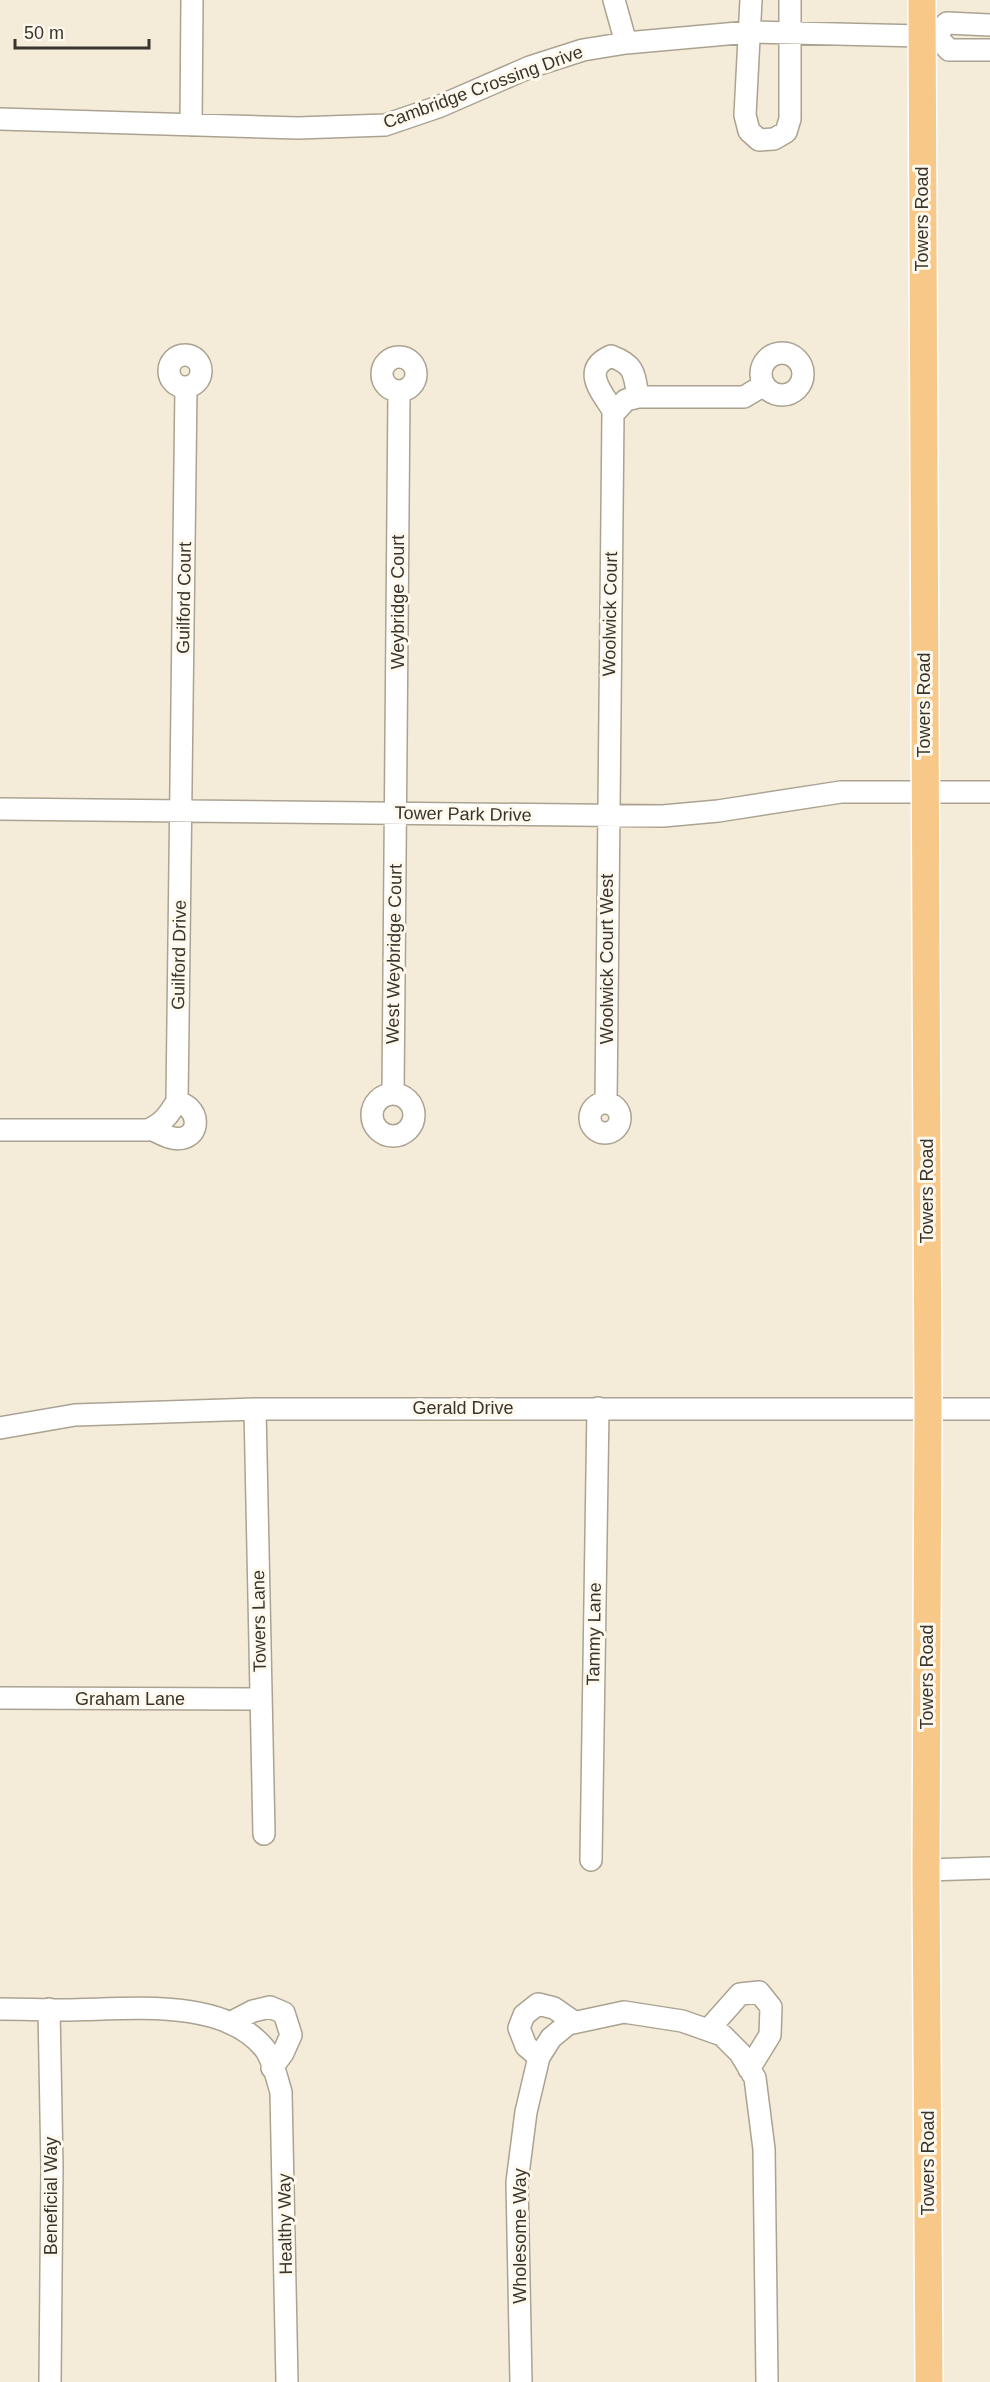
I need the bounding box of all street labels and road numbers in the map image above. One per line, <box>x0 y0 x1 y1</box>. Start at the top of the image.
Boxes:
street label: Cambridge Crossing Drive <box>380 42 586 132</box>
street label: Towers Road <box>912 166 932 272</box>
street label: Weybridge Court <box>388 535 408 669</box>
street label: Guilford Court <box>173 542 195 654</box>
street label: Woolwick Court <box>599 551 621 677</box>
street label: Towers Road <box>914 652 934 758</box>
street label: Tower Park Drive <box>394 803 532 825</box>
street label: West Weybridge Court <box>382 864 406 1044</box>
street label: Woolwick Court West <box>597 874 617 1044</box>
street label: Guilford Drive <box>168 900 190 1010</box>
street label: Towers Road <box>917 1138 937 1244</box>
street label: Gerald Drive <box>412 1398 514 1418</box>
street label: Towers Lane <box>248 1570 270 1672</box>
street label: Tammy Lane <box>583 1582 605 1686</box>
street label: Towers Road <box>917 1624 937 1730</box>
street label: Graham Lane <box>75 1689 185 1709</box>
street label: Towers Road <box>918 2110 938 2216</box>
street label: Beneficial Way <box>41 2137 61 2255</box>
street label: Wholesome Way <box>510 2168 530 2304</box>
street label: Healthy Way <box>274 2173 296 2275</box>

